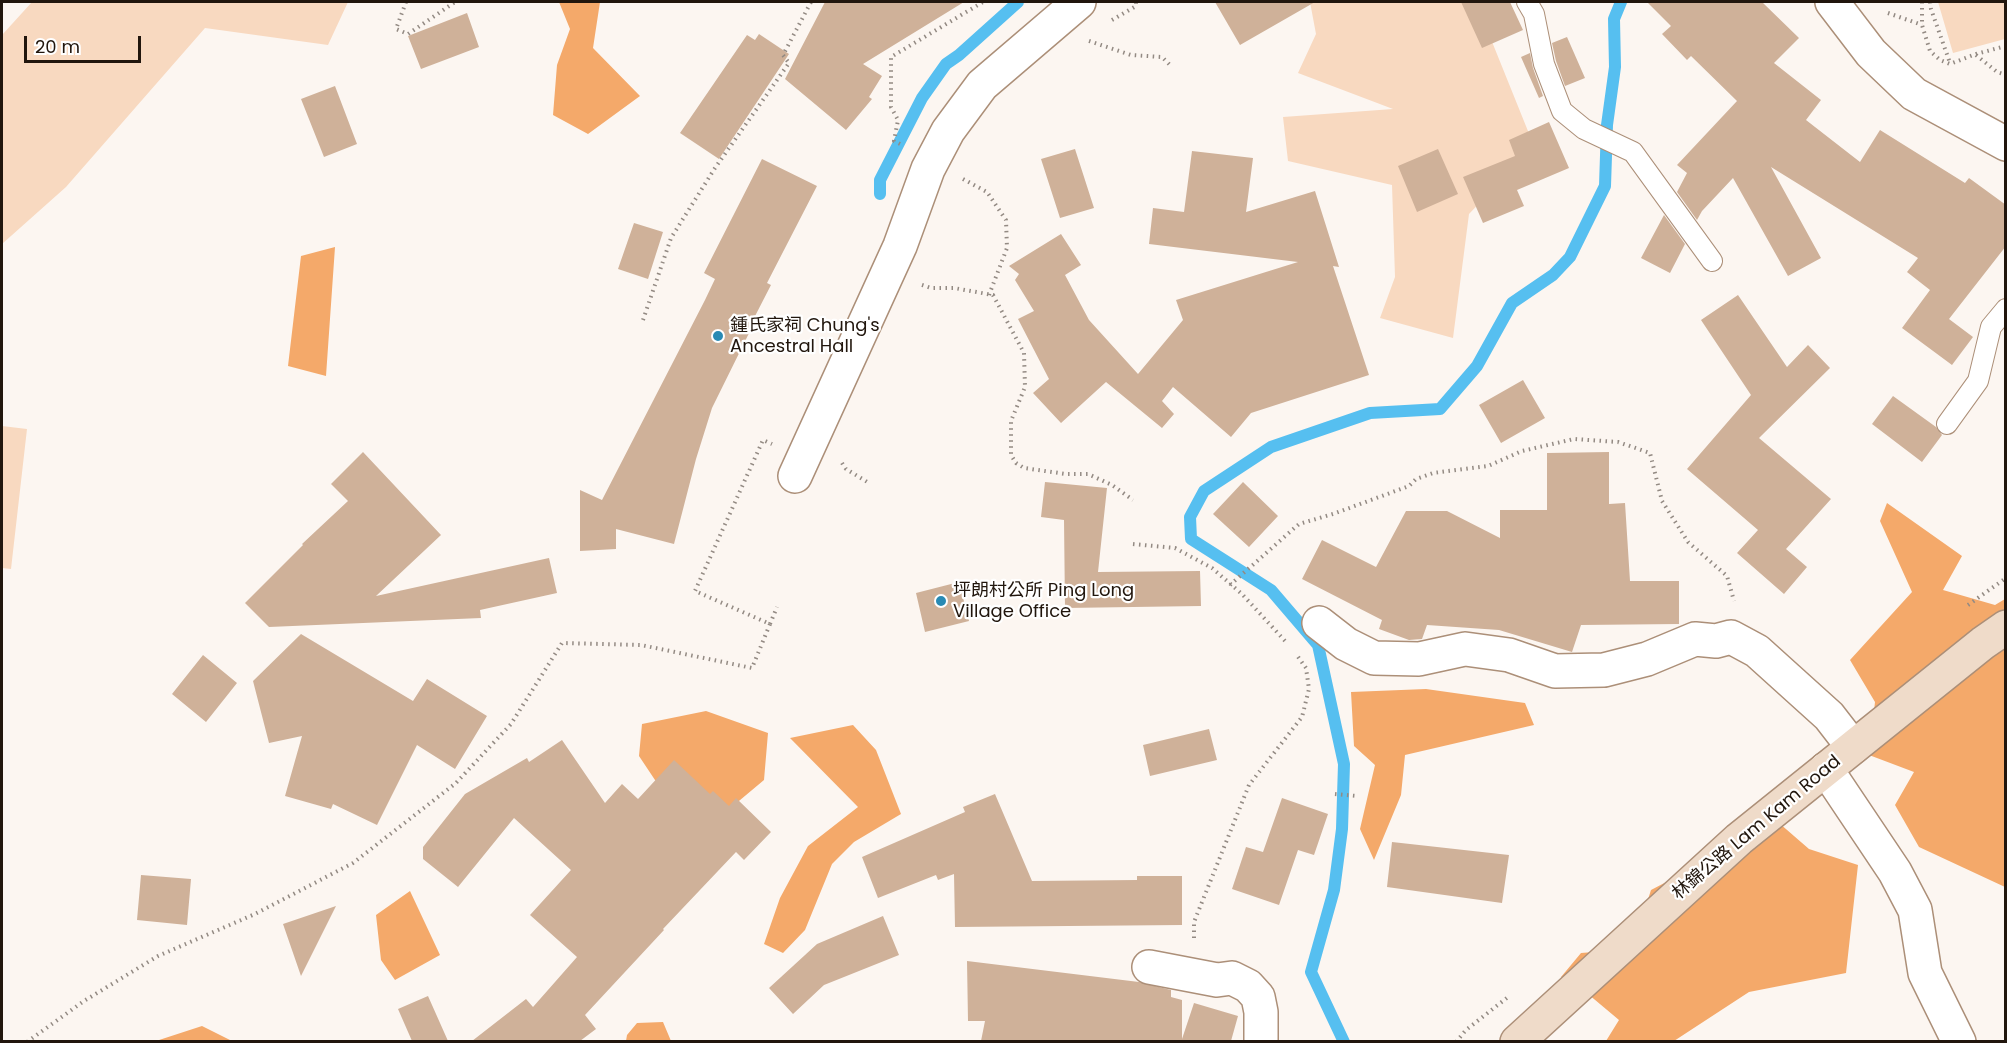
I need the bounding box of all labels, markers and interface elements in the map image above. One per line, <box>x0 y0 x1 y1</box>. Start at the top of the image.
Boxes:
scale bar <box>27 24 144 62</box>
text: 20 m <box>35 34 80 59</box>
place label: 鍾氏家祠 Chung's Ancestral Hall <box>730 315 880 358</box>
marker: 鍾氏家祠 Chung's Ancestral Hall <box>711 329 725 343</box>
place label: 坪朗村公所 Ping Long Village Office <box>953 580 1134 622</box>
marker: 坪朗村公所 Ping Long Village Office <box>934 594 948 608</box>
street label: 林錦公路 Lam Kam Road <box>1668 751 1846 905</box>

